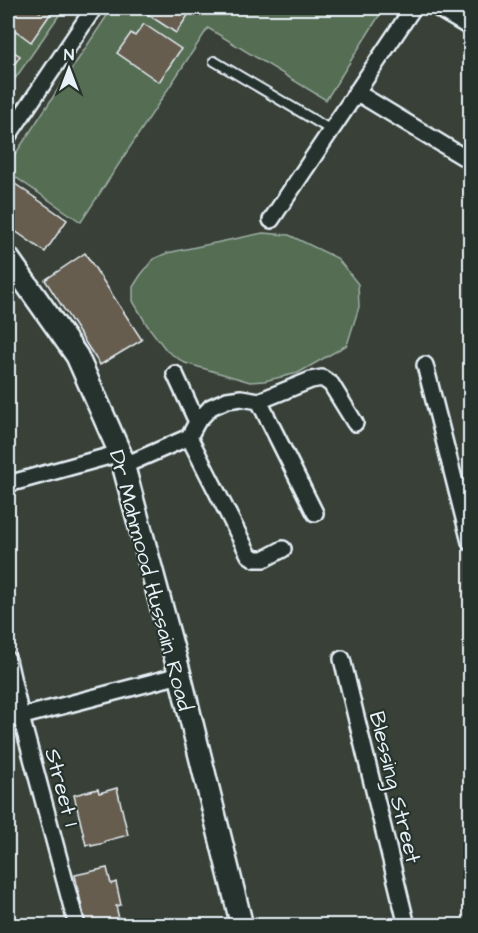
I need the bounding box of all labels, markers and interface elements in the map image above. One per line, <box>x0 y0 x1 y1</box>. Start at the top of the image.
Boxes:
north arrow <box>39 39 99 99</box>
text: N <box>64 44 74 66</box>
street label: Dr Mahmood Hussain Road <box>101 447 200 714</box>
street label: Blessing Street <box>360 708 428 867</box>
street label: Street 1 <box>36 745 87 830</box>

